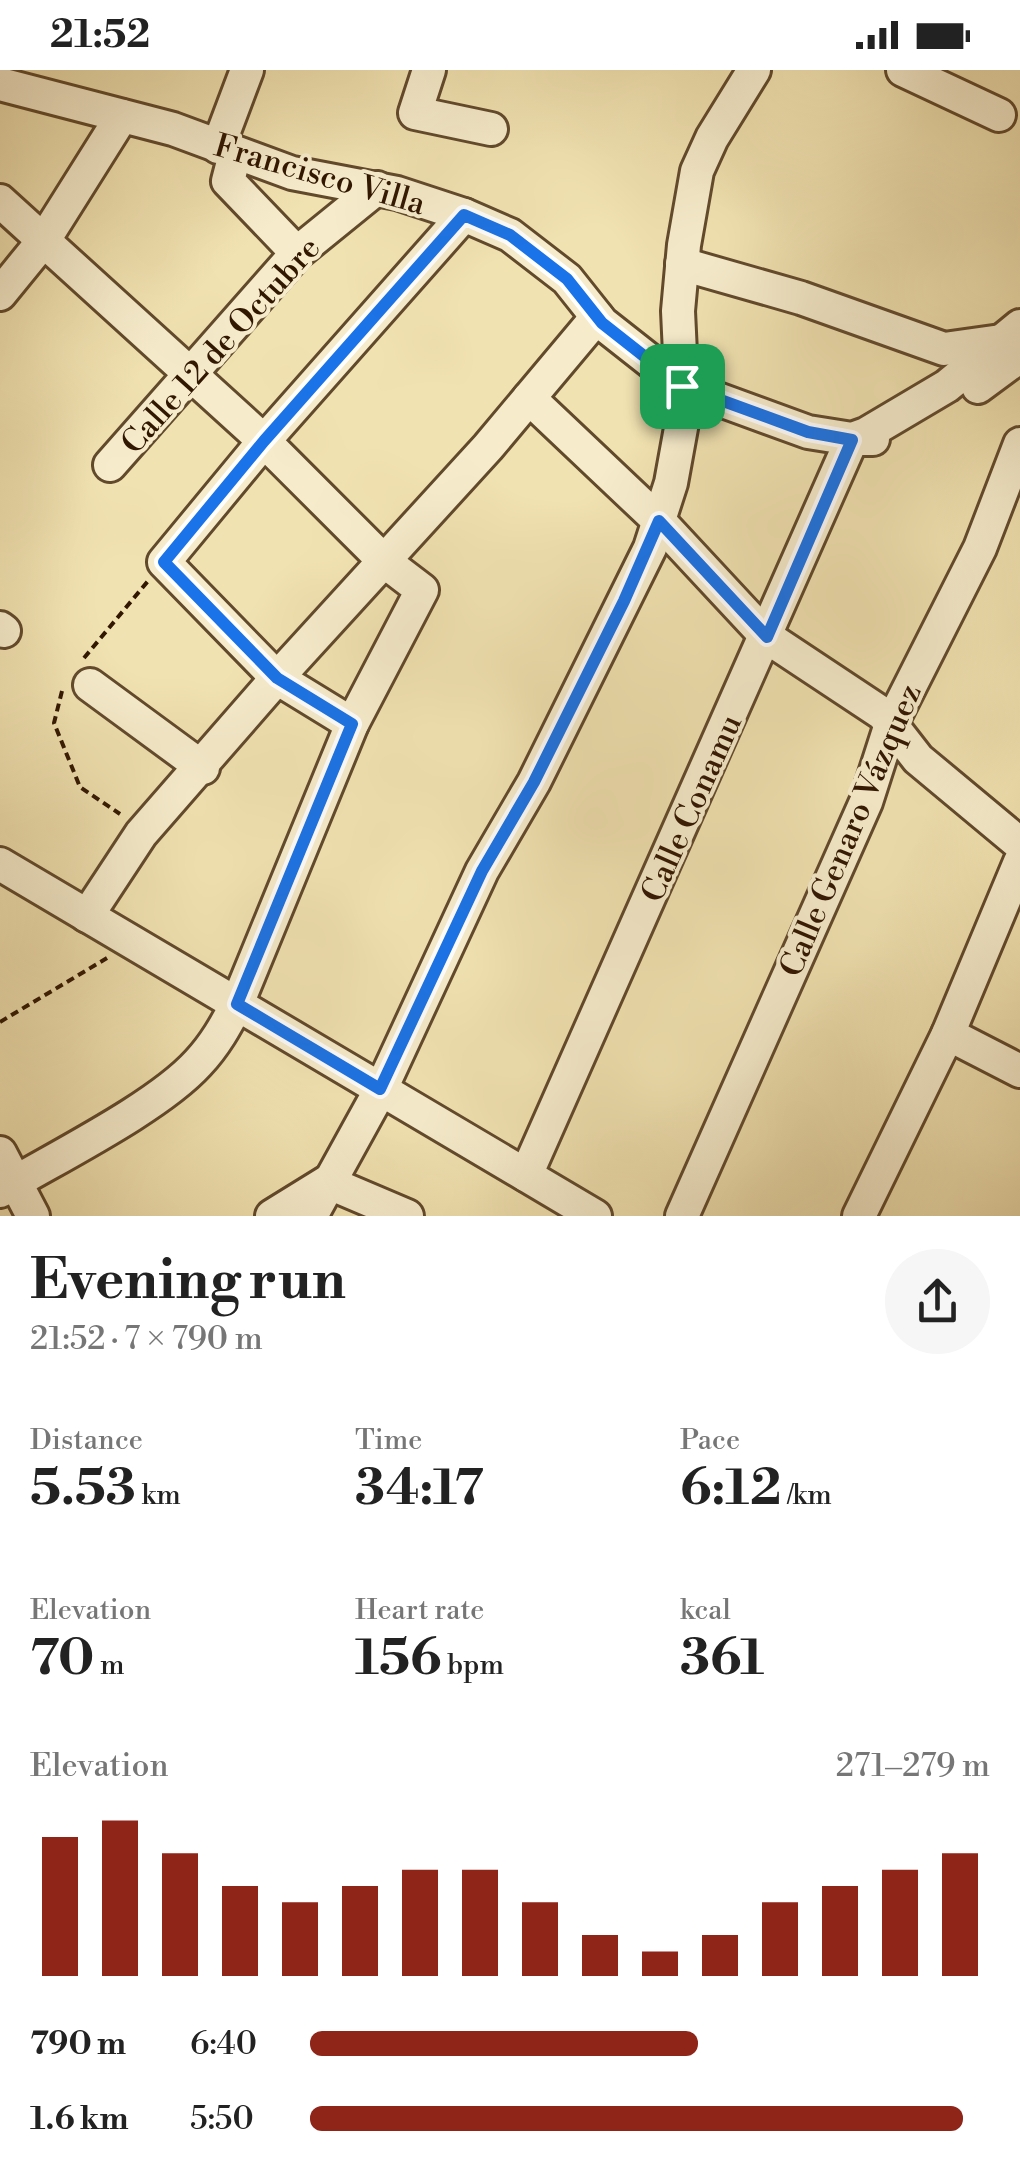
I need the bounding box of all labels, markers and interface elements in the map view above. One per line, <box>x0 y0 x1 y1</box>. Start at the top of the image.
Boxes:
text: 21:52 <box>50 12 150 59</box>
street label: Francisco Villa <box>210 126 431 224</box>
street label: Calle 12 de Octubre <box>113 229 329 463</box>
pin <box>640 344 725 429</box>
icon: arrive <box>655 359 710 414</box>
street label: Calle Genaro Vázquez <box>771 678 931 983</box>
street label: Calle Conamu <box>633 708 751 909</box>
text: Evening run <box>30 1247 346 1316</box>
button: share <box>885 1249 990 1354</box>
text: 21:52 · 7 × 790 m <box>30 1319 263 1359</box>
text: Distance <box>30 1423 143 1458</box>
text: Time <box>355 1423 422 1458</box>
text: Pace <box>680 1423 740 1458</box>
text: 5.53 <box>30 1458 136 1520</box>
text: 34:17 <box>355 1458 484 1520</box>
text: 6:12 <box>680 1458 781 1520</box>
text: km <box>136 1478 181 1513</box>
text: /km <box>781 1478 832 1513</box>
text: Elevation <box>30 1593 151 1628</box>
text: Heart rate <box>355 1593 484 1628</box>
text: kcal <box>680 1593 731 1628</box>
text: 70 <box>30 1628 94 1690</box>
text: 156 <box>355 1628 442 1690</box>
text: 361 <box>680 1628 764 1690</box>
text: m <box>94 1648 125 1683</box>
text: bpm <box>442 1648 504 1683</box>
text: Elevation <box>30 1746 169 1786</box>
text: 271–279 m <box>836 1746 990 1786</box>
text: 790 m <box>30 2024 126 2064</box>
text: 6:40 <box>190 2024 257 2064</box>
text: 1.6 km <box>30 2099 129 2139</box>
text: 5:50 <box>190 2099 254 2139</box>

